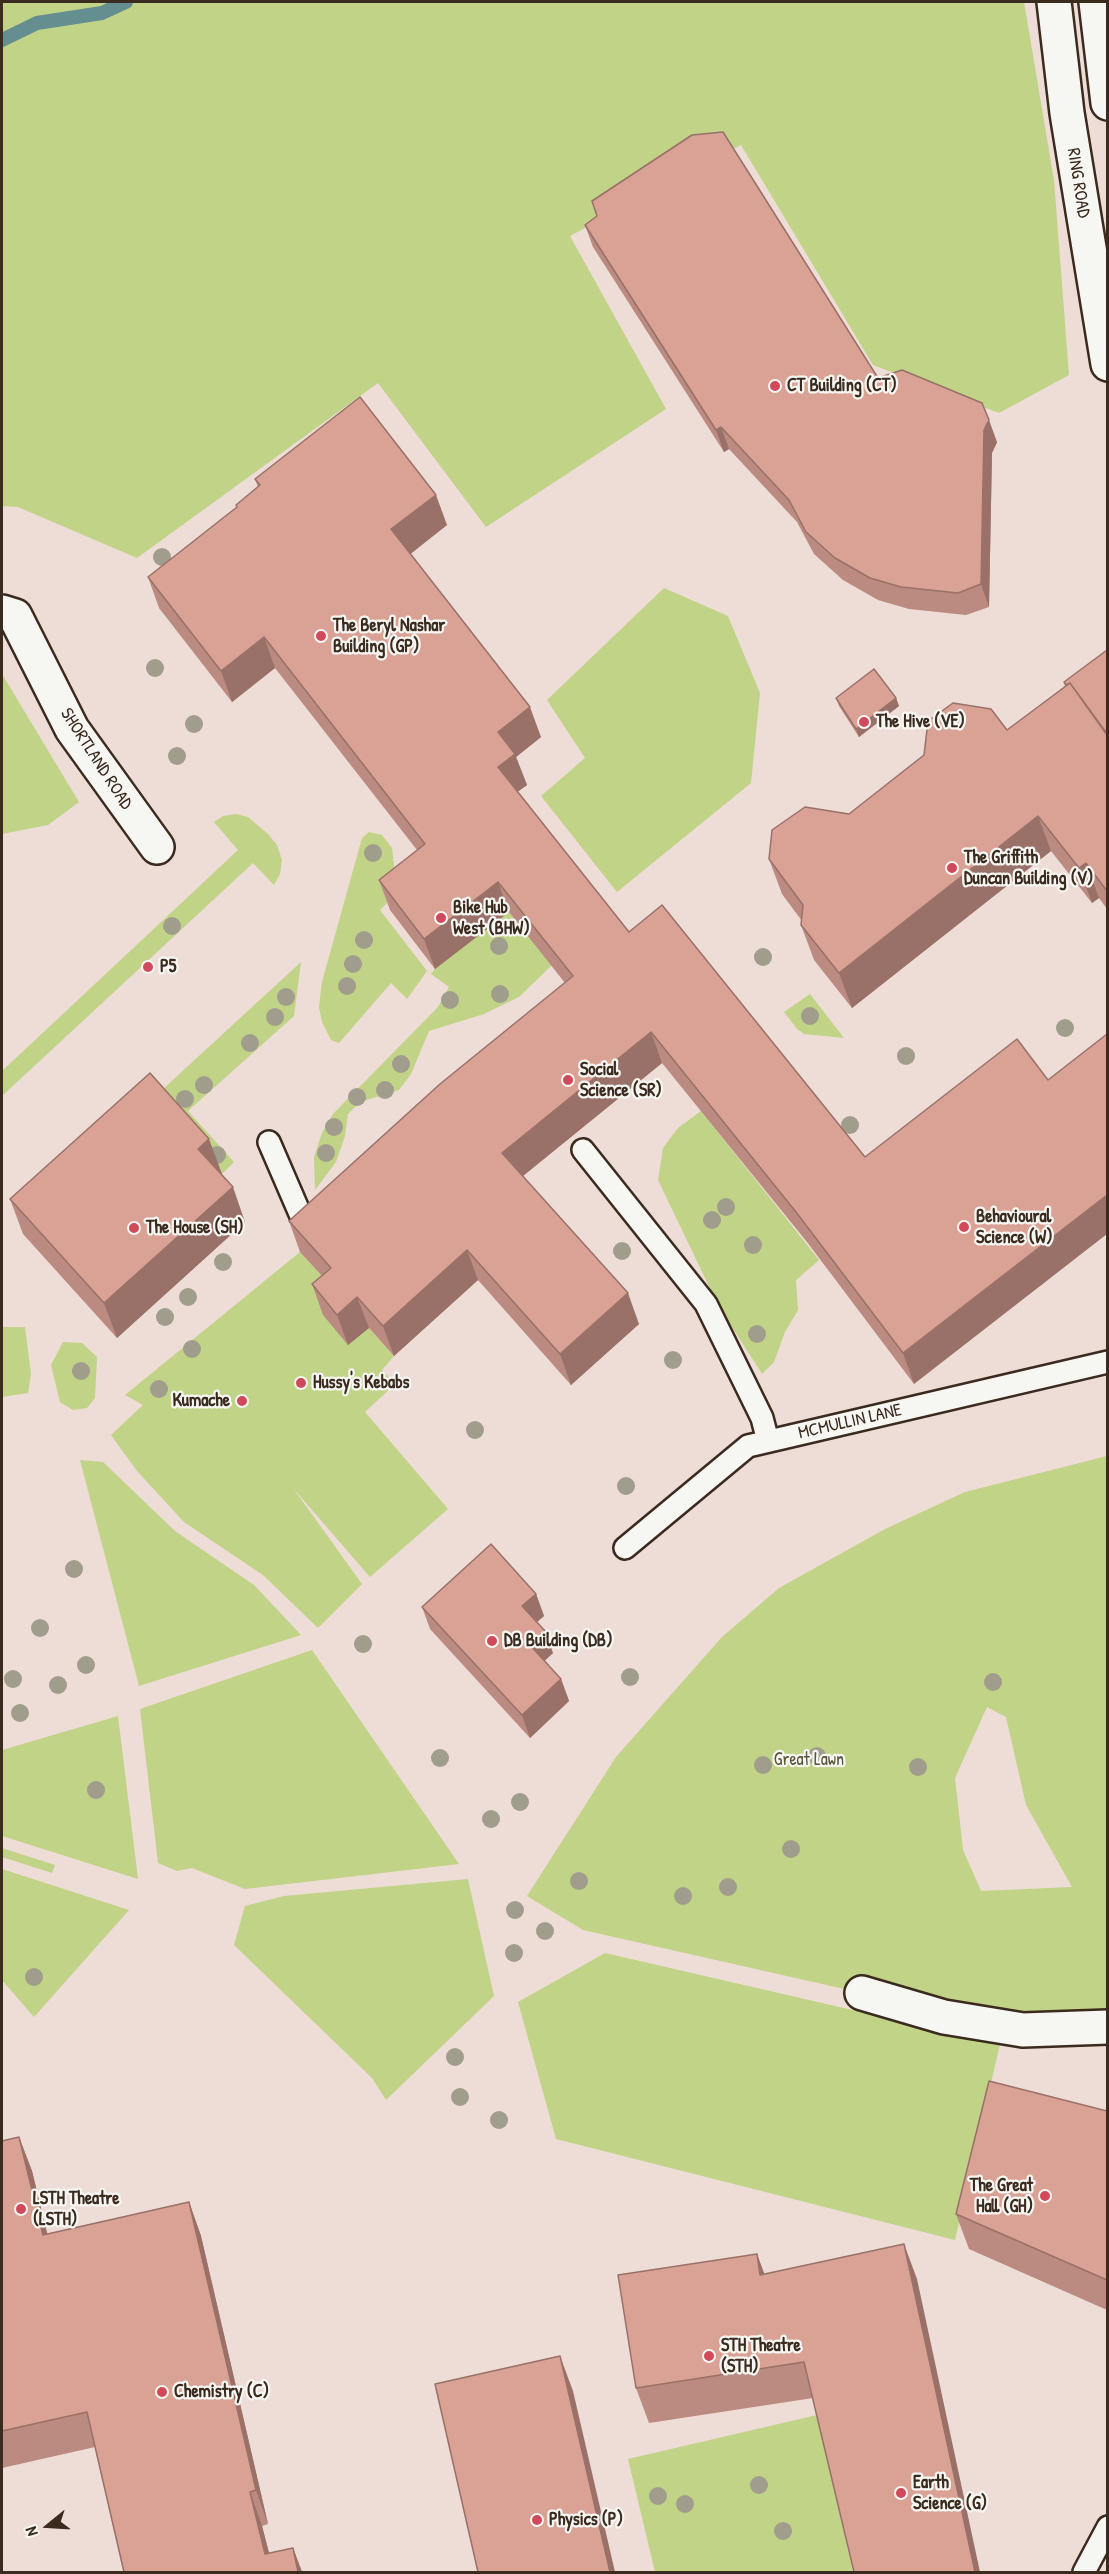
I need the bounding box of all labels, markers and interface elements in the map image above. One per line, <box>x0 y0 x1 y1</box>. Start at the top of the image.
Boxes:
street label: RING ROAD <box>1062 147 1094 219</box>
place label: CT Building (CT) <box>787 375 897 397</box>
marker: CT Building (CT) <box>768 379 782 393</box>
place label: The Beryl Nashar Building (GP) <box>333 615 445 658</box>
marker: The Beryl Nashar Building (GP) <box>314 629 328 643</box>
street label: SHORTLAND ROAD <box>55 704 137 814</box>
place label: The Hive (VE) <box>876 711 965 733</box>
marker: The Hive (VE) <box>857 715 871 729</box>
place label: The Griffith Duncan Building (V) <box>964 847 1093 890</box>
marker: The Griffith Duncan Building (V) <box>945 861 959 875</box>
place label: Bike Hub West (BHW) <box>453 897 530 940</box>
marker: Bike Hub West (BHW) <box>434 911 448 925</box>
place label: P5 <box>160 956 176 978</box>
marker: P5 <box>141 960 155 974</box>
place label: Social Science (SR) <box>580 1059 662 1102</box>
marker: Social Science (SR) <box>561 1073 575 1087</box>
place label: Behavioural Science (W) <box>976 1206 1053 1248</box>
place label: The House (SH) <box>146 1217 244 1239</box>
marker: Behavioural Science (W) <box>957 1220 971 1234</box>
marker: The House (SH) <box>127 1221 141 1235</box>
place label: Hussy's Kebabs <box>313 1372 410 1394</box>
marker: Hussy's Kebabs <box>294 1376 308 1390</box>
place label: Kumache <box>172 1390 230 1412</box>
marker: Kumache <box>235 1394 249 1408</box>
street label: MCMULLIN LANE <box>796 1400 904 1444</box>
place label: DB Building (DB) <box>504 1630 613 1652</box>
marker: DB Building (DB) <box>485 1634 499 1648</box>
park label: Great Lawn <box>774 1749 844 1771</box>
place label: The Great Hall (GH) <box>970 2175 1033 2218</box>
place label: LSTH Theatre (LSTH) <box>33 2188 119 2230</box>
marker: The Great Hall (GH) <box>1038 2189 1052 2203</box>
marker: LSTH Theatre (LSTH) <box>14 2202 28 2216</box>
place label: STH Theatre (STH) <box>721 2335 801 2378</box>
marker: STH Theatre (STH) <box>702 2349 716 2363</box>
place label: Chemistry (C) <box>174 2381 269 2403</box>
marker: Chemistry (C) <box>155 2385 169 2399</box>
place label: Earth Science (G) <box>913 2472 987 2514</box>
marker: Earth Science (G) <box>894 2486 908 2500</box>
north arrow <box>18 2496 78 2556</box>
place label: Physics (P) <box>549 2509 623 2531</box>
marker: Physics (P) <box>530 2513 544 2527</box>
text: N <box>19 2524 43 2539</box>

